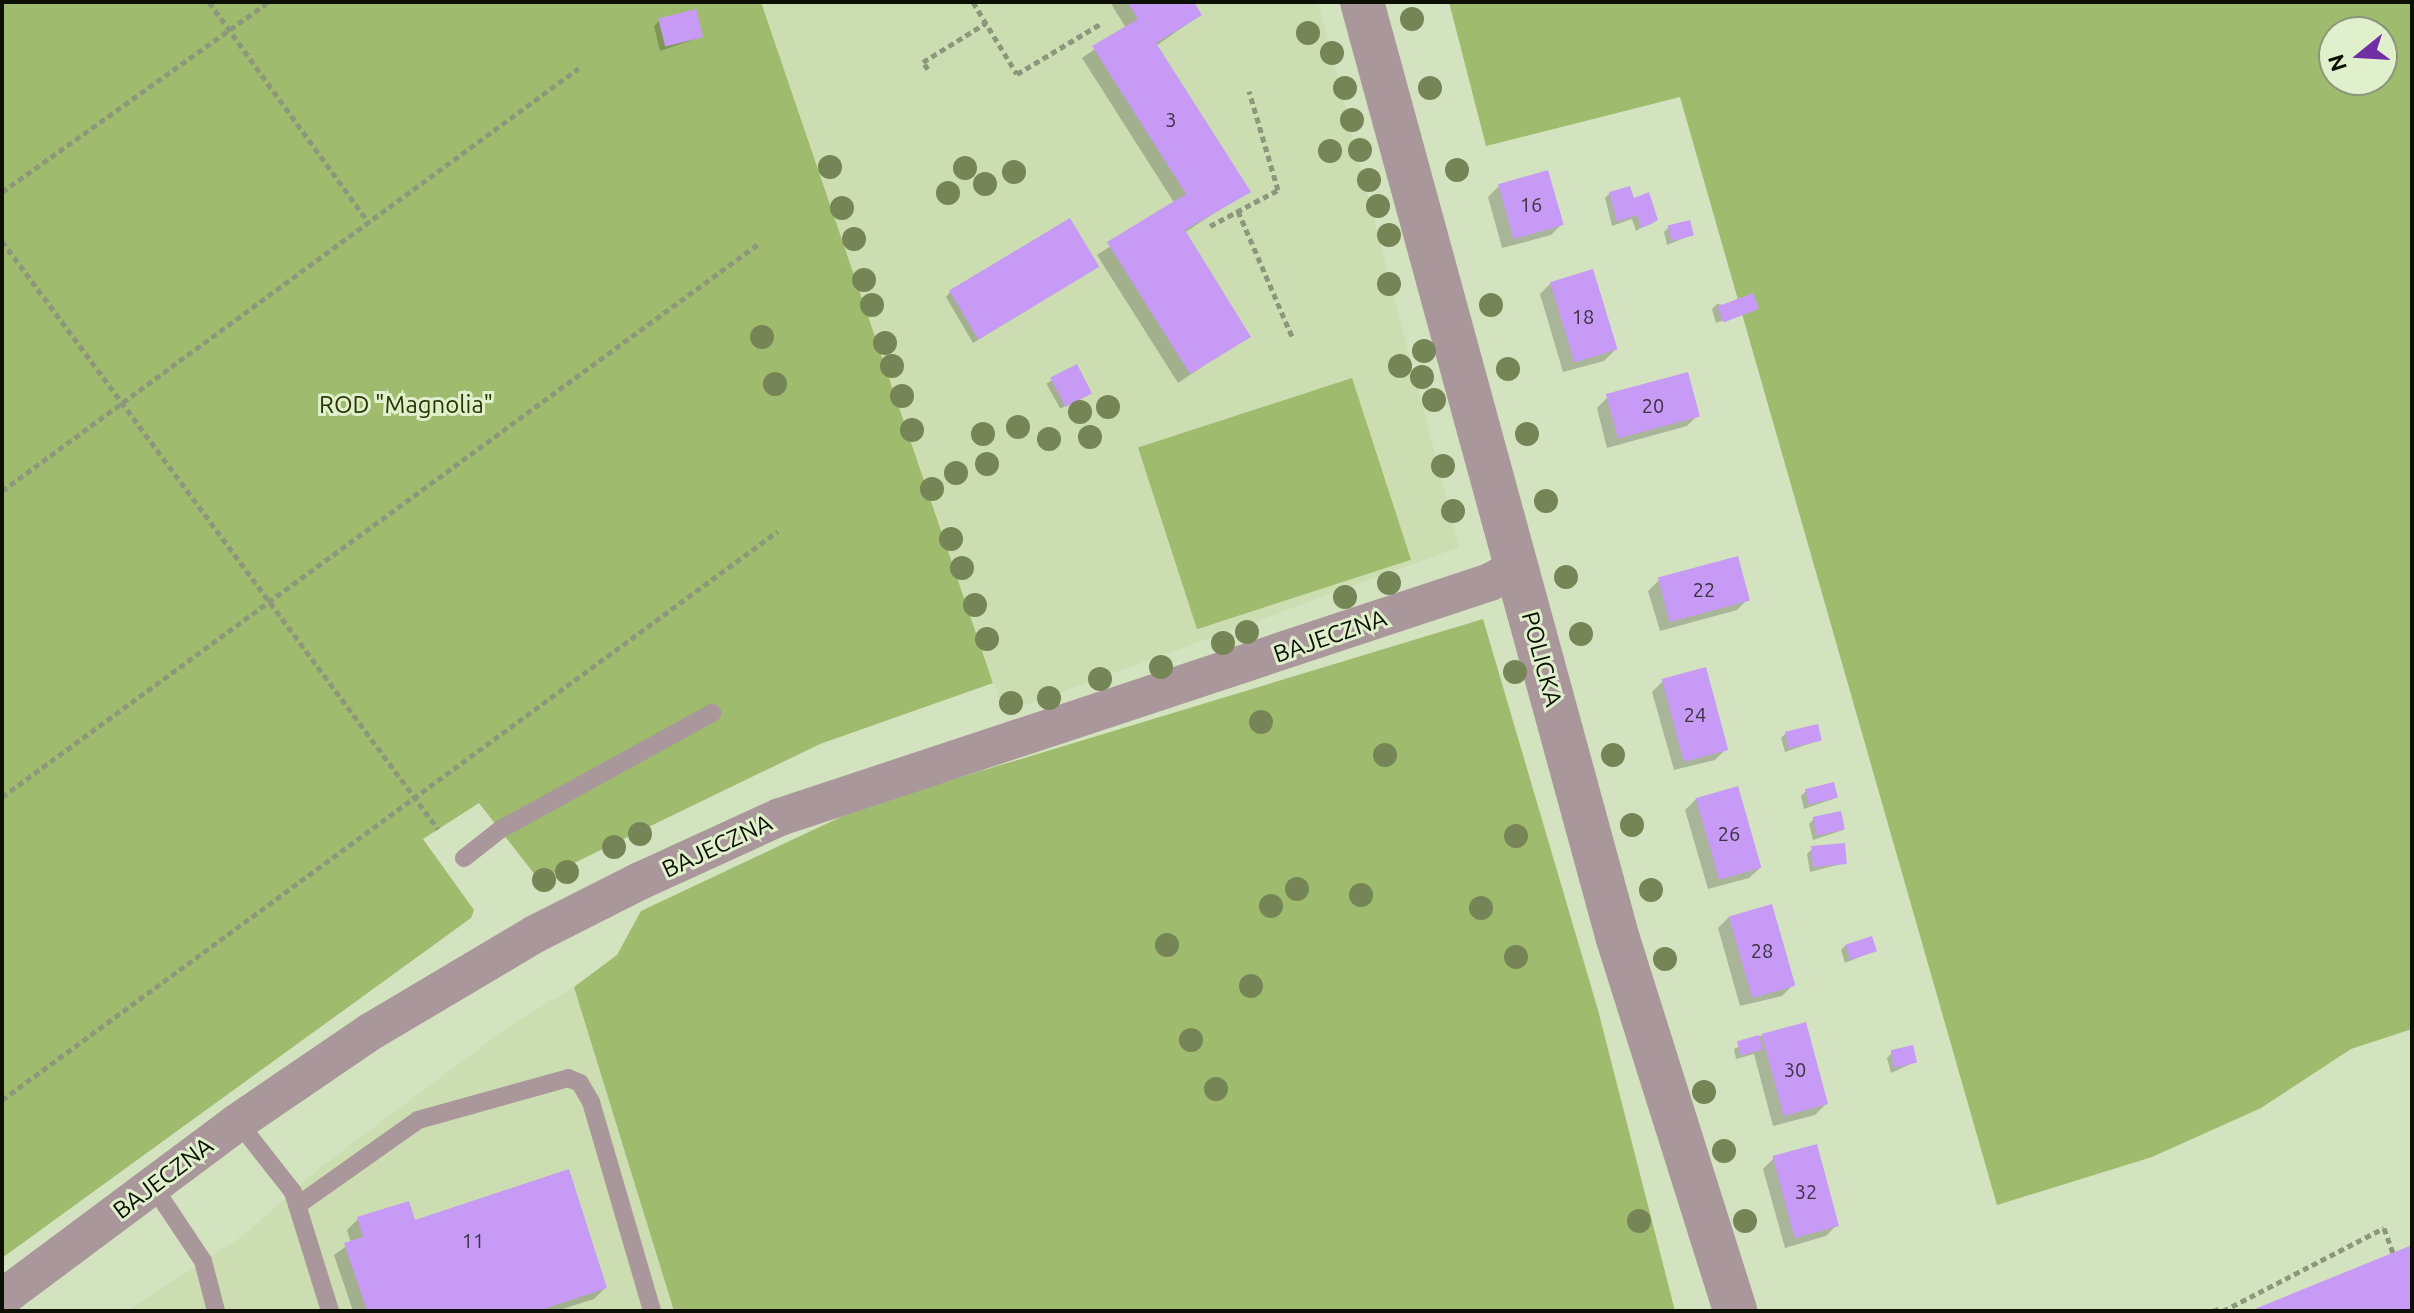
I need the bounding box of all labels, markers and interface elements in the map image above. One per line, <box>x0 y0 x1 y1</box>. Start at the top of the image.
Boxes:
north arrow <box>2318 16 2398 96</box>
text: N <box>2322 51 2351 75</box>
house number: 3 <box>1165 107 1177 131</box>
house number: 16 <box>1520 192 1542 216</box>
house number: 18 <box>1572 304 1594 328</box>
park label: ROD "Magnolia" <box>319 391 493 419</box>
house number: 20 <box>1642 393 1664 417</box>
house number: 22 <box>1693 577 1715 601</box>
street label: BAJECZNA <box>1270 603 1390 669</box>
street label: POLICKA <box>1516 608 1568 710</box>
house number: 24 <box>1684 702 1706 726</box>
street label: BAJECZNA <box>658 808 776 884</box>
house number: 26 <box>1718 821 1740 845</box>
house number: 28 <box>1751 938 1773 962</box>
house number: 30 <box>1784 1057 1806 1081</box>
street label: BAJECZNA <box>107 1131 219 1225</box>
house number: 32 <box>1795 1179 1817 1203</box>
house number: 11 <box>462 1228 484 1252</box>

